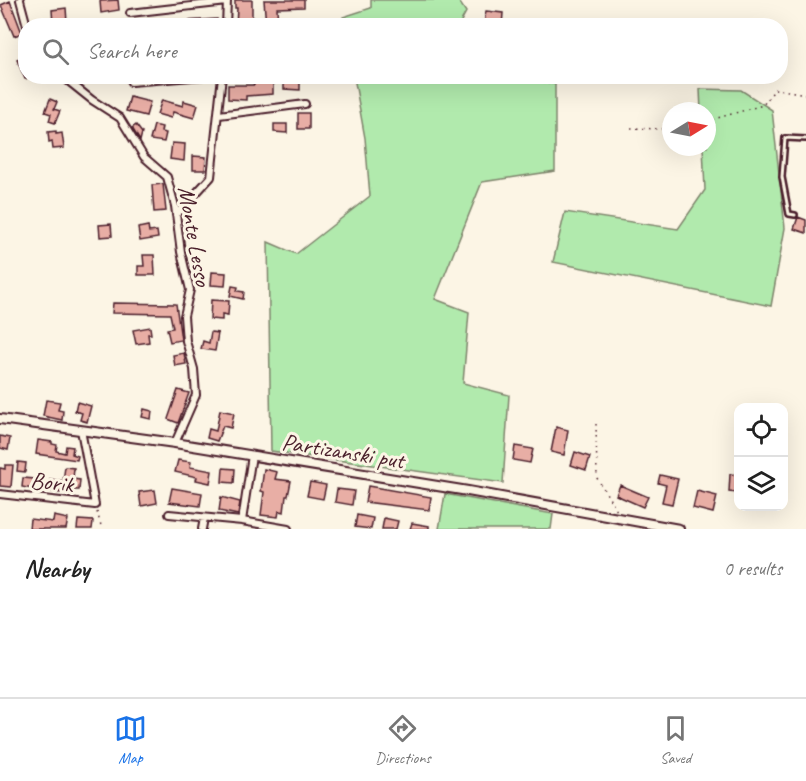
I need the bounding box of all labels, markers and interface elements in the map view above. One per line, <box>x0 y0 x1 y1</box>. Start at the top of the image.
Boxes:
search box <box>18 18 788 84</box>
icon: search <box>39 35 72 68</box>
text: Search here <box>87 37 177 65</box>
north arrow <box>662 102 716 156</box>
street label: Monte Lesso <box>171 184 219 290</box>
map controls <box>734 403 788 511</box>
button: locate <box>734 403 788 457</box>
street label: Partizanski put <box>280 427 408 476</box>
button: layers <box>734 457 788 511</box>
street label: Borik <box>29 465 77 499</box>
text: Nearby <box>24 552 89 585</box>
text: 0 results <box>723 556 782 581</box>
tab: Map <box>114 712 147 768</box>
tab: Directions <box>375 712 431 768</box>
tab: Saved <box>659 712 692 768</box>

